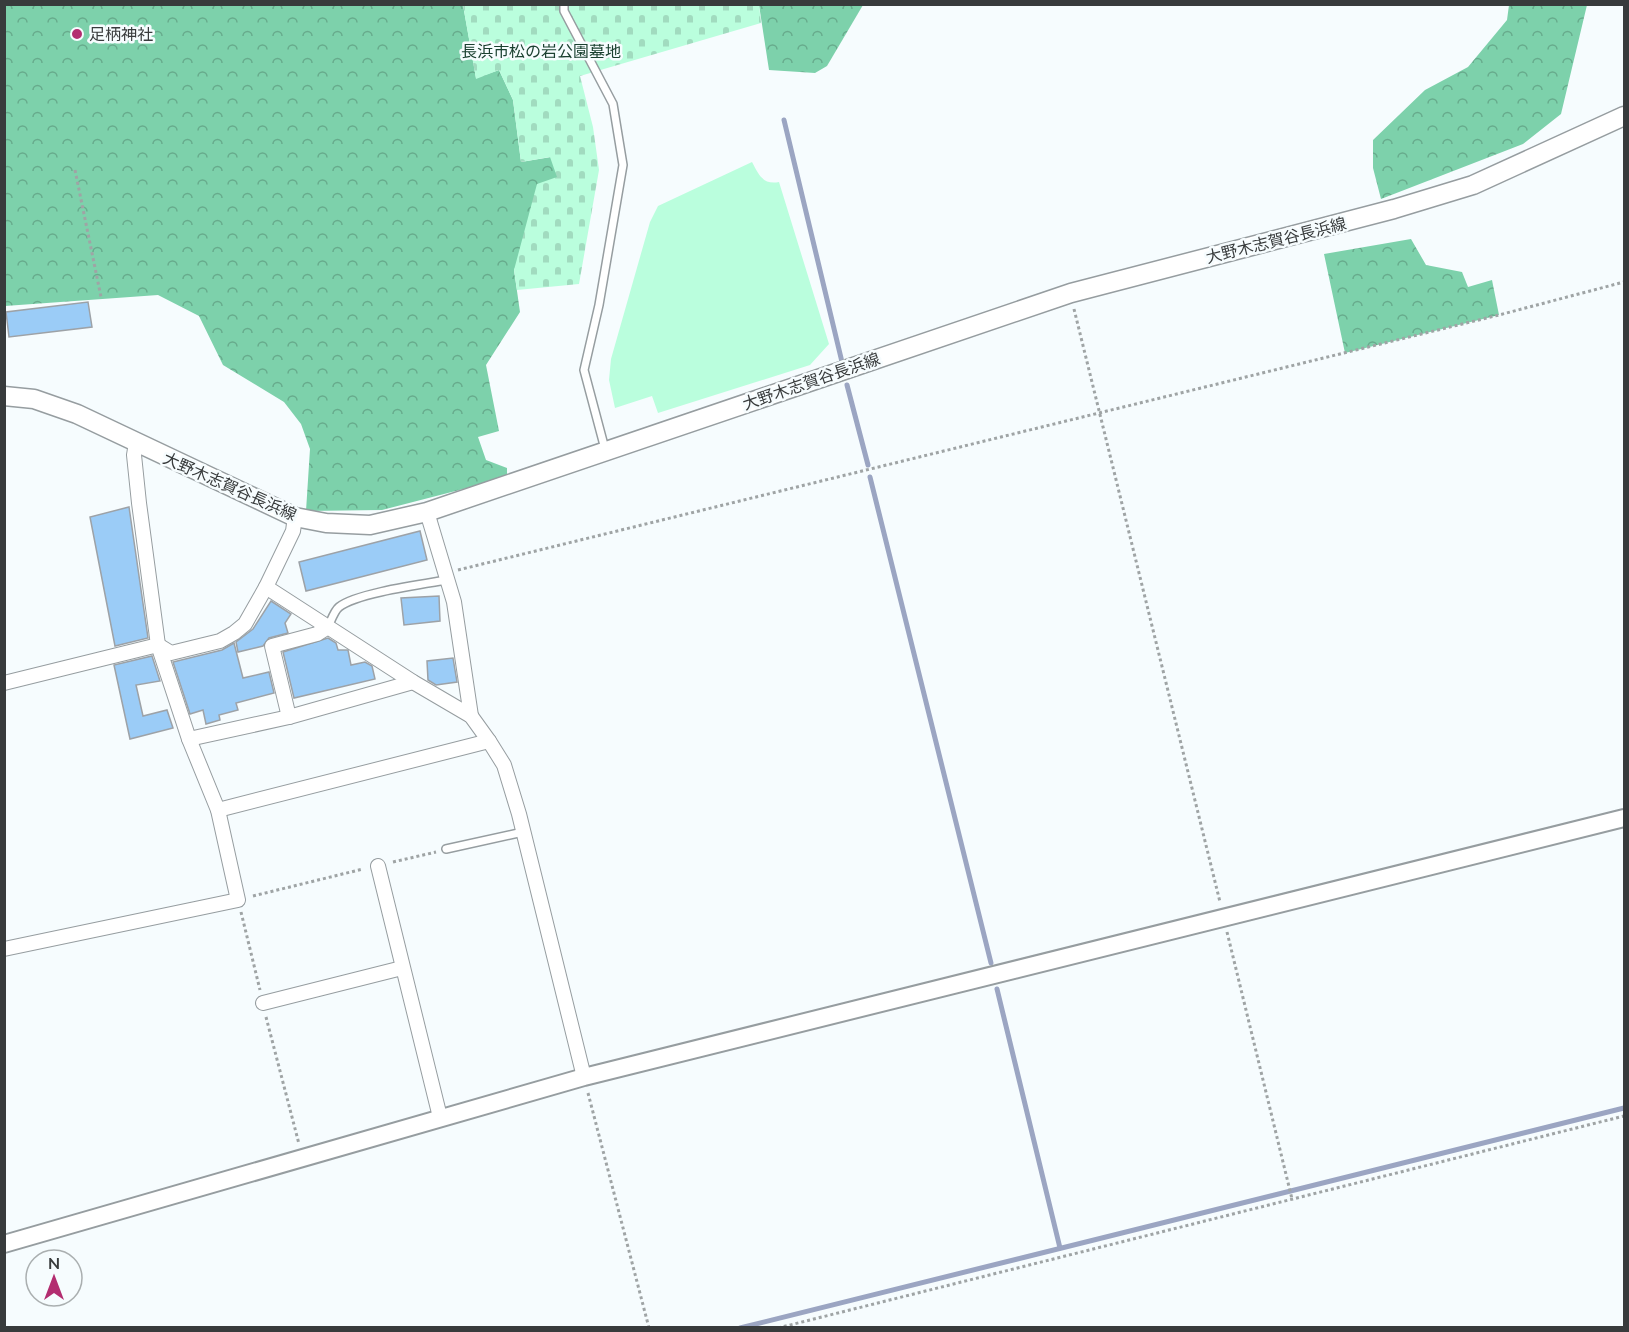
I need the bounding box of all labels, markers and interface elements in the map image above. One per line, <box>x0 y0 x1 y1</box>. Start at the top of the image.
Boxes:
place label: 足柄神社 <box>89 24 153 44</box>
marker: 足柄神社 <box>70 27 84 41</box>
park label: 長浜市松の岩公園墓地 <box>461 41 621 61</box>
street label: 大野木志賀谷長浜線 <box>1204 213 1348 267</box>
street label: 大野木志賀谷長浜線 <box>740 348 882 414</box>
street label: 大野木志賀谷長浜線 <box>160 448 300 524</box>
north arrow <box>24 1248 84 1308</box>
text: N <box>48 1253 60 1273</box>

